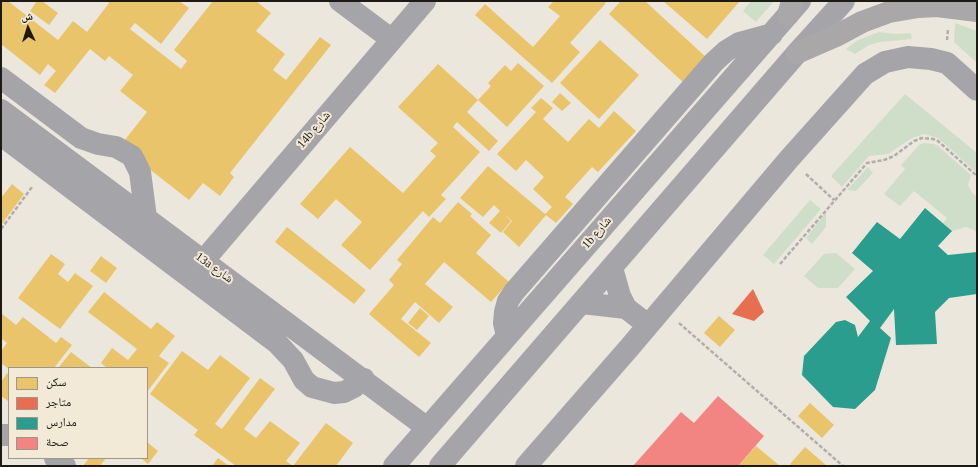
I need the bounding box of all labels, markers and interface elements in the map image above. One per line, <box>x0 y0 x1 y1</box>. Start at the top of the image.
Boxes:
north arrow <box>8 8 48 48</box>
text: ش <box>21 10 33 22</box>
street label: 14b شارع <box>294 109 334 151</box>
street label: 1b شارع <box>579 214 615 252</box>
street label: 13a شارع <box>192 249 236 287</box>
legend <box>8 367 148 459</box>
text: سكن <box>46 375 66 389</box>
text: متاجر <box>46 395 71 409</box>
text: مدارس <box>46 415 77 429</box>
text: صحة <box>46 435 69 449</box>

